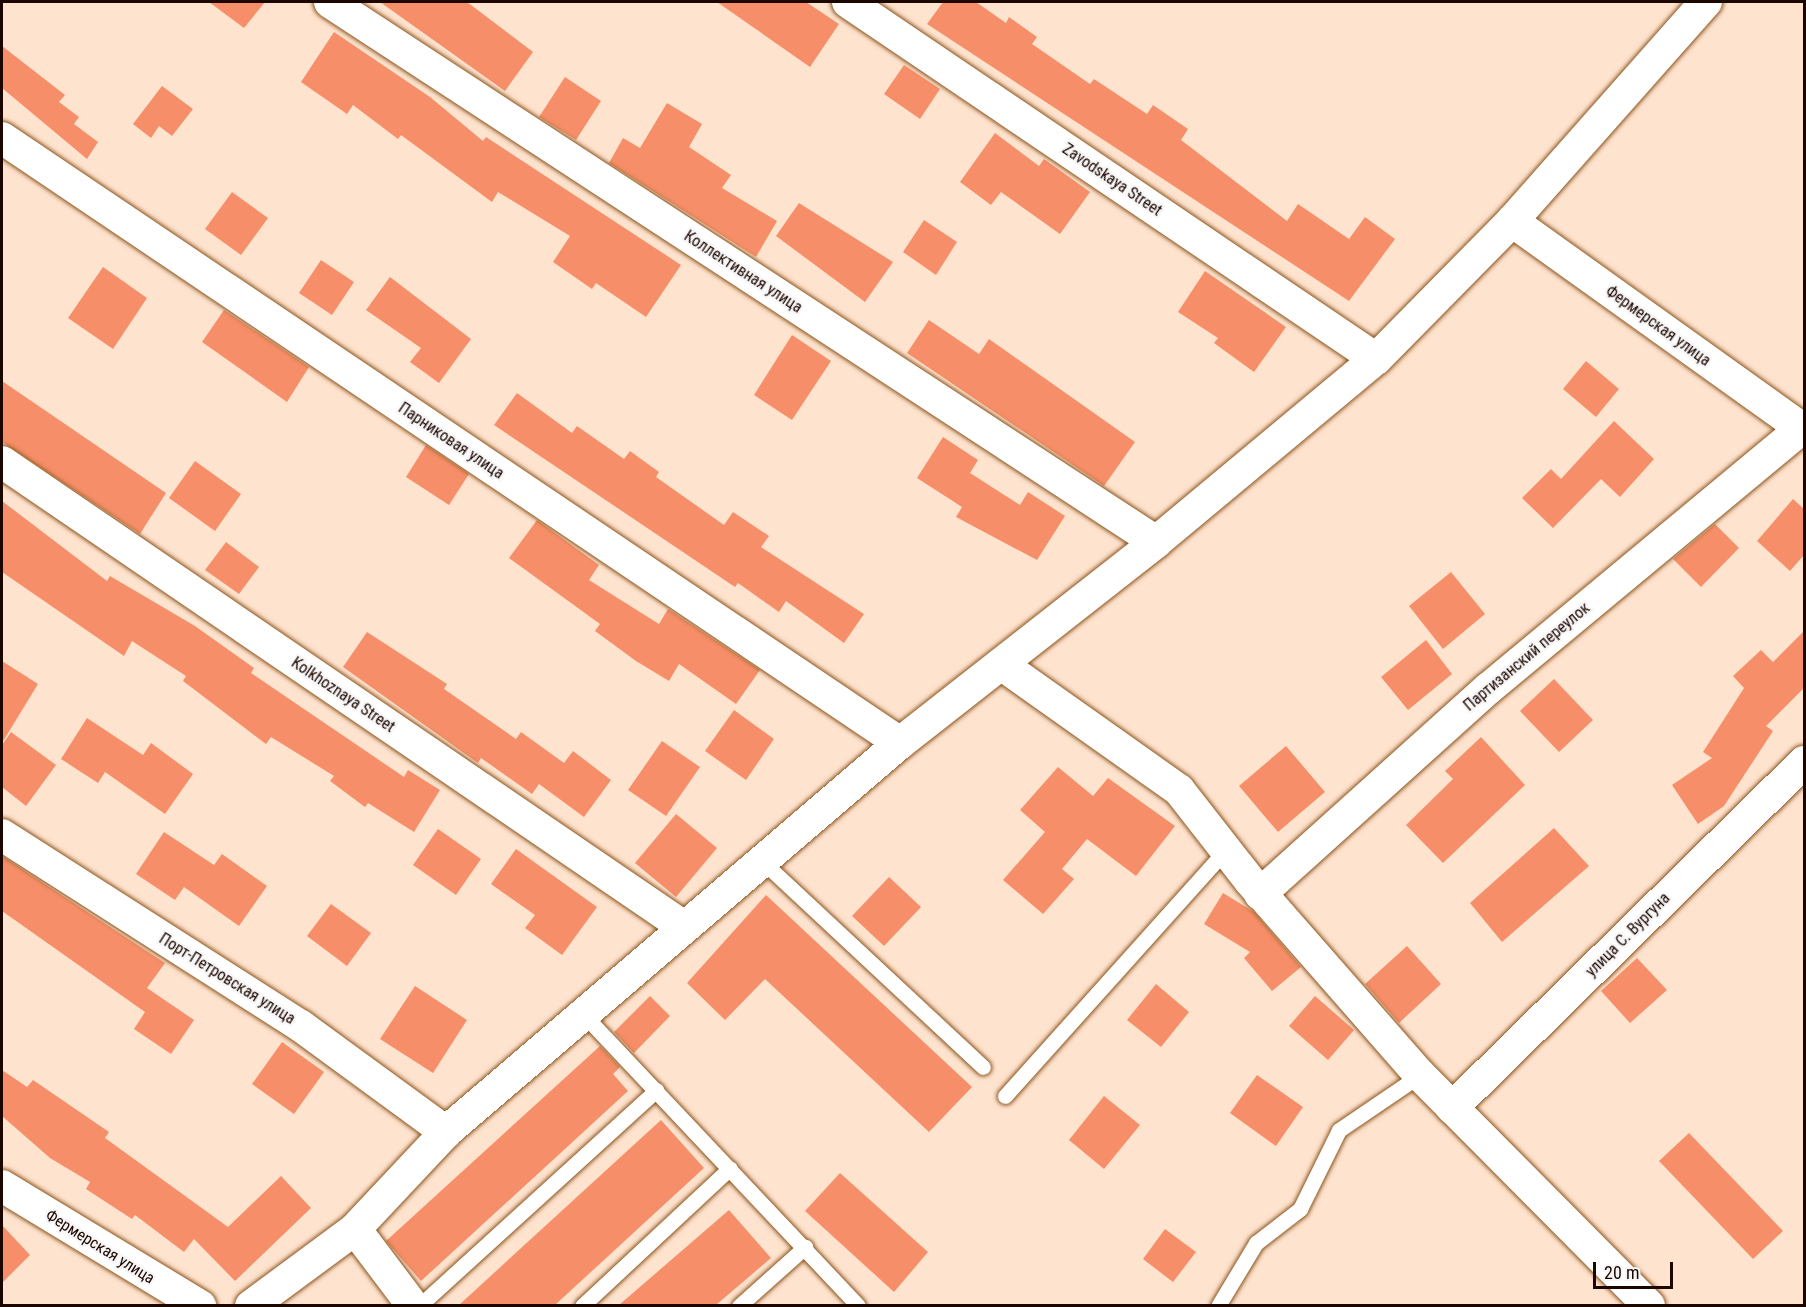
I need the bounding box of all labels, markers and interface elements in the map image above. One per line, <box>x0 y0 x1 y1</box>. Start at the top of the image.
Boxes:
street label: Zavodskaya Street <box>1059 140 1165 220</box>
street label: Коллективная улица <box>680 227 806 317</box>
street label: Фермерская улица <box>1602 282 1714 370</box>
street label: Парниковая улица <box>395 399 507 483</box>
street label: Партизанский переулок <box>1460 599 1594 715</box>
street label: Kolkhoznaya Street <box>288 653 398 737</box>
street label: улица С. Вургуна <box>1582 889 1674 981</box>
street label: Порт-Петровская улица <box>155 929 299 1029</box>
street label: Фермерская улица <box>42 1206 158 1288</box>
scale bar <box>1596 1250 1676 1288</box>
text: 20 m <box>1604 1262 1639 1283</box>

